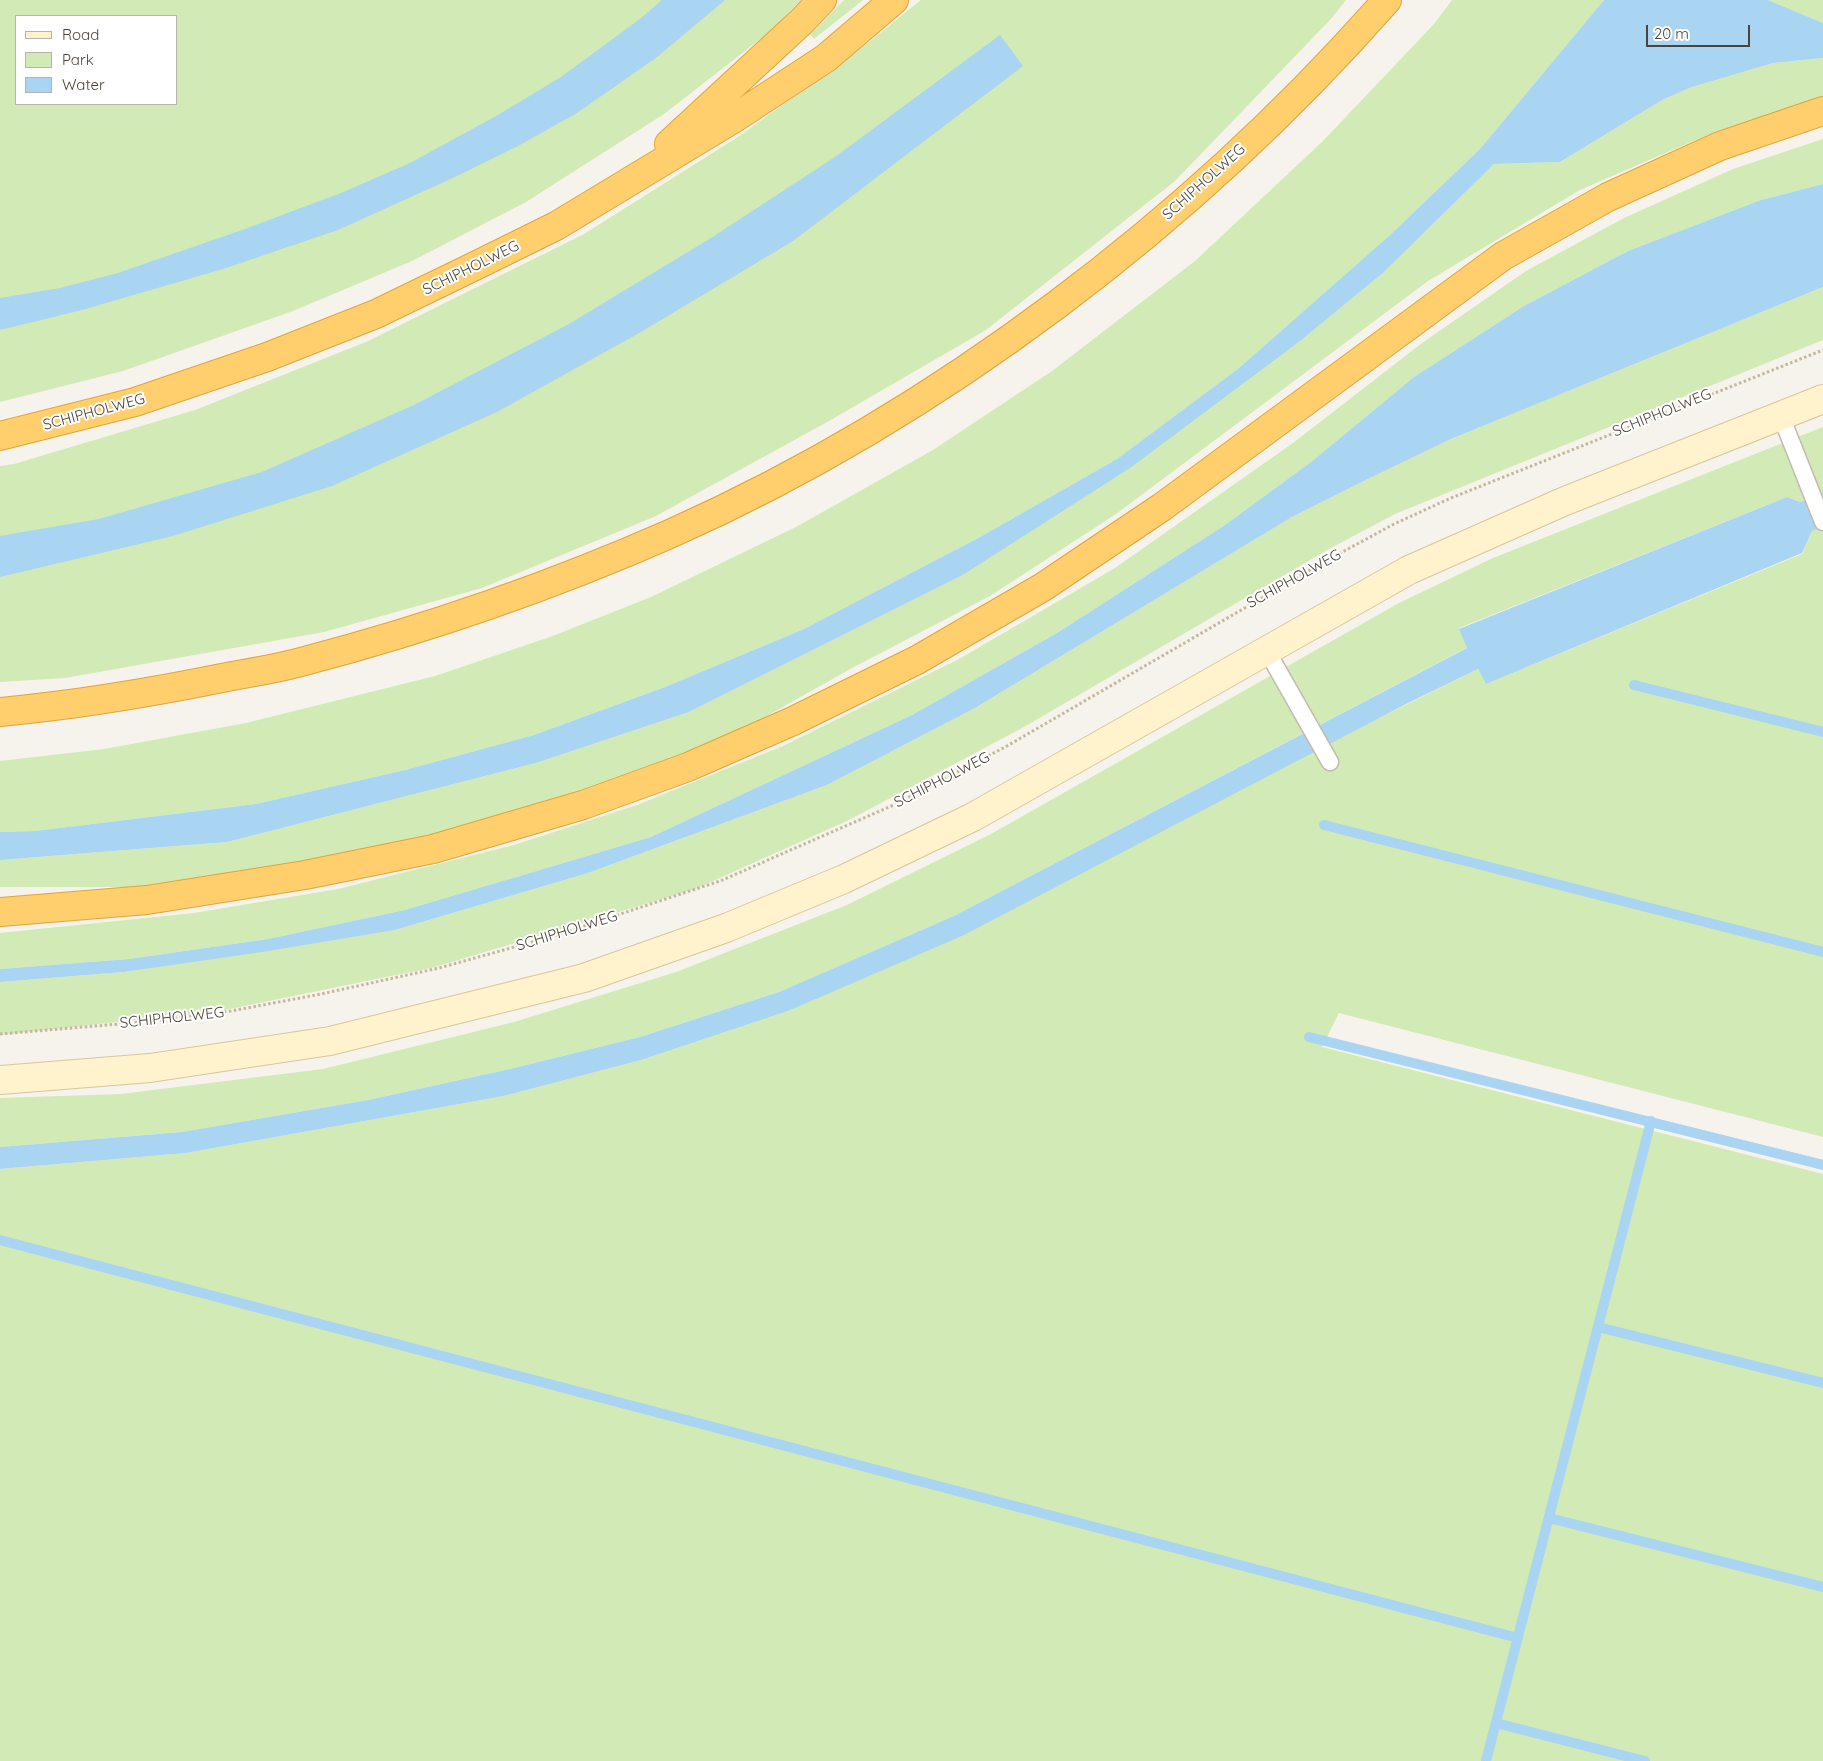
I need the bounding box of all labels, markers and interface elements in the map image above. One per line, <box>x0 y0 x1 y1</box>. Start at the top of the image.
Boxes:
legend <box>15 15 178 105</box>
scale bar <box>1648 15 1752 47</box>
text: 20 m <box>1654 24 1689 43</box>
text: Road <box>62 25 99 44</box>
text: Park <box>62 50 94 69</box>
text: Water <box>62 75 105 94</box>
street label: SCHIPHOLWEG <box>1159 140 1249 224</box>
street label: SCHIPHOLWEG <box>420 237 522 299</box>
street label: SCHIPHOLWEG <box>1610 385 1714 441</box>
street label: SCHIPHOLWEG <box>41 390 147 434</box>
street label: SCHIPHOLWEG <box>1244 546 1344 612</box>
street label: SCHIPHOLWEG <box>891 748 993 812</box>
street label: SCHIPHOLWEG <box>514 907 620 955</box>
street label: SCHIPHOLWEG <box>119 1004 225 1032</box>

